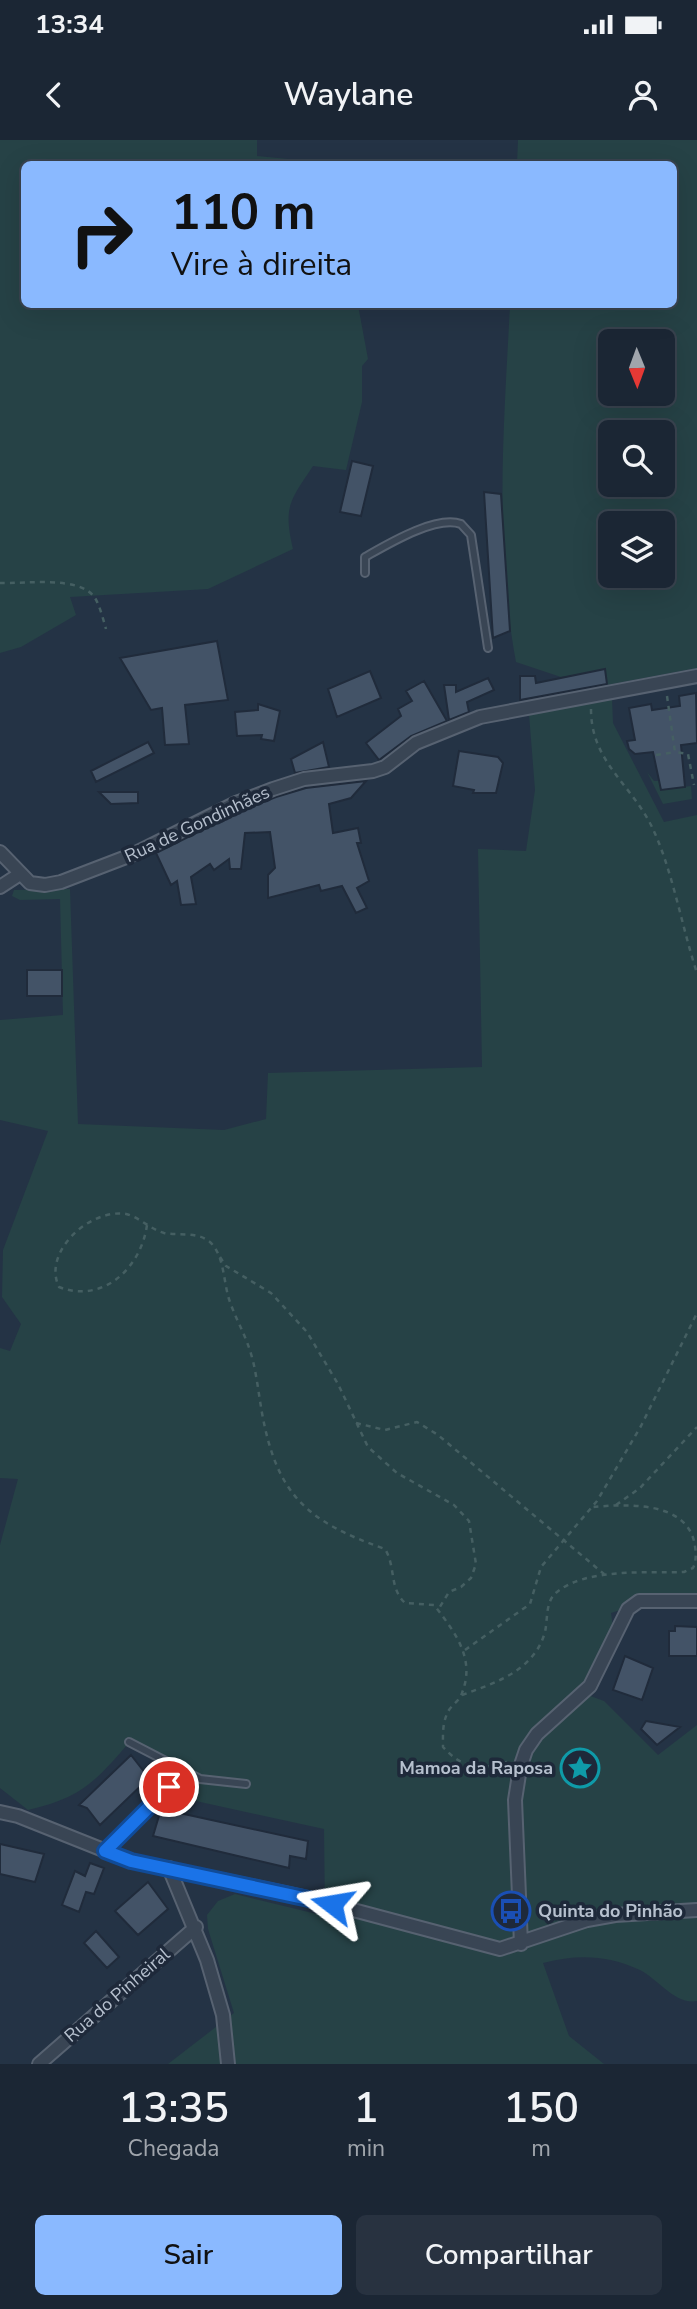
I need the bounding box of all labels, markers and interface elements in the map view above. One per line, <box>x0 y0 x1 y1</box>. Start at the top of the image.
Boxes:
text: 13:34 <box>35 7 104 42</box>
text: Waylane <box>284 73 413 116</box>
icon: back <box>35 76 73 114</box>
icon: person <box>624 76 662 114</box>
text: 110 m <box>171 179 315 246</box>
icon: right <box>56 189 147 280</box>
text: Vire à direita <box>171 243 352 286</box>
north arrow <box>598 329 676 406</box>
map controls <box>598 329 675 588</box>
button: search <box>598 420 675 497</box>
button: layers <box>598 511 675 588</box>
street label: Rua de Gondinhães <box>121 780 273 868</box>
place icon: Mamoa da Raposa <box>559 1747 601 1789</box>
place label: Mamoa da Raposa <box>399 1756 553 1780</box>
pin <box>139 1757 199 1817</box>
icon: arrive <box>150 1768 188 1806</box>
position arrow <box>295 1867 369 1941</box>
bus stop icon: Quinta do Pinhão <box>490 1890 532 1932</box>
place label: Quinta do Pinhão <box>538 1899 683 1923</box>
street label: Rua do Pinheiral <box>59 1942 175 2047</box>
text: 13:35 <box>118 2080 229 2137</box>
text: 1 <box>353 2080 379 2137</box>
text: 150 <box>503 2080 579 2137</box>
text: Chegada <box>127 2133 220 2164</box>
text: min <box>347 2133 385 2164</box>
text: m <box>531 2133 551 2164</box>
button: Sair <box>35 2215 342 2295</box>
button: Compartilhar <box>356 2215 662 2295</box>

